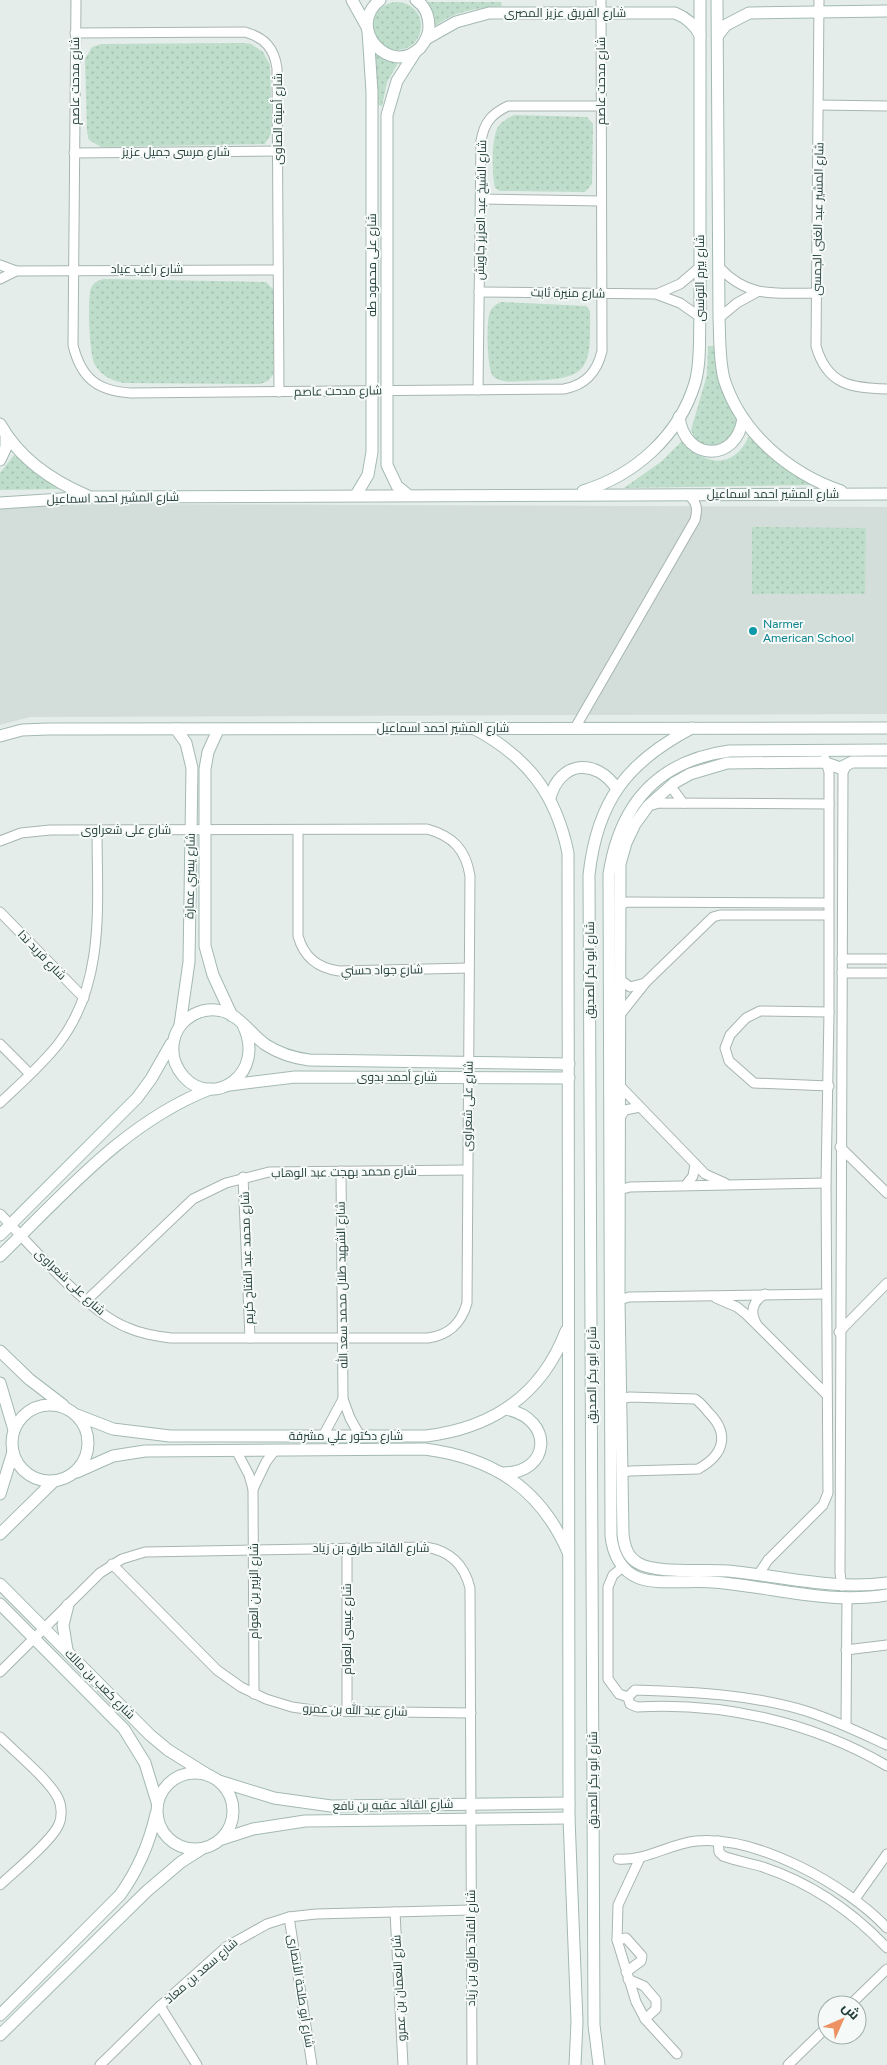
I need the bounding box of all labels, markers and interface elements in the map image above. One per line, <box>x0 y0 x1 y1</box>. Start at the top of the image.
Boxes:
street label: شارع الفريق عزيز المصرى <box>504 6 626 21</box>
street label: شارع مدحت عاصم <box>68 37 83 125</box>
street label: شارع مدحت عاصم <box>594 37 609 125</box>
street label: شارع أمينة الصاوى <box>270 73 286 165</box>
street label: شارع الشيخ عبد العزيز جاويش <box>473 140 490 280</box>
street label: شارع المشير عبد الغنى الجمسى <box>810 142 827 296</box>
street label: شارع مرسى جميل عزيز <box>121 145 230 160</box>
street label: شارع على محمود طه <box>365 213 380 317</box>
street label: شارع بيرم التونسى <box>693 234 708 321</box>
street label: شارع راغب عياد <box>111 262 183 277</box>
street label: شارع منيرة ثابت <box>531 285 605 302</box>
street label: شارع مدحت عاصم <box>294 383 382 400</box>
street label: شارع المشير احمد اسماعيل <box>707 487 839 502</box>
street label: شارع المشير احمد اسماعيل <box>47 490 179 507</box>
place label: Narmer American School <box>763 617 854 645</box>
marker: Narmer American School <box>747 625 759 637</box>
street label: شارع المشير احمد اسماعيل <box>377 721 509 736</box>
street label: شارع على شعراوى <box>81 823 171 838</box>
street label: شارع يسري عمارة <box>182 833 201 919</box>
street label: شارع ابو بكر الصديق <box>583 921 598 1019</box>
street label: شارع فريد ندا <box>14 927 69 983</box>
street label: شارع جواد حسني <box>341 962 423 981</box>
street label: شارع على شعراوى <box>460 1061 477 1151</box>
street label: شارع أحمد بدوى <box>357 1069 437 1085</box>
street label: شارع محمد بهجت عبد الوهاب <box>271 1164 417 1181</box>
street label: شارع محمد عبد الفتاح كريم <box>238 1191 257 1325</box>
street label: شارع الشهيد طلال محمد سعد الله <box>333 1201 351 1369</box>
street label: شارع على شعراوى <box>31 1246 108 1319</box>
street label: شارع ابو بكر الصديق <box>585 1326 600 1424</box>
street label: شارع دكتور علي مشرفة <box>289 1429 403 1446</box>
street label: شارع القائد طارق بن زياد <box>313 1541 429 1556</box>
street label: شارع الزبير بن العوام <box>247 1543 262 1639</box>
street label: شارع عيسى العوام <box>340 1583 355 1675</box>
street label: شارع كعب بن مالك <box>61 1646 138 1723</box>
street label: شارع عبد الله بن عمرو <box>302 1700 408 1720</box>
street label: شارع ابو بكر الصديق <box>586 1731 601 1829</box>
street label: شارع القائد عقبه بن نافع <box>332 1797 454 1814</box>
street label: شارع القائد طارق بن زياد <box>464 1890 479 2006</box>
street label: شارع أبو طلحة الأنصارى <box>284 1933 318 2049</box>
street label: شارع النعمان بن عمرو <box>389 1934 410 2041</box>
street label: شارع سعد بن معاذ <box>162 1935 241 2007</box>
north arrow <box>817 1995 867 2045</box>
text: ش <box>838 1999 863 2024</box>

